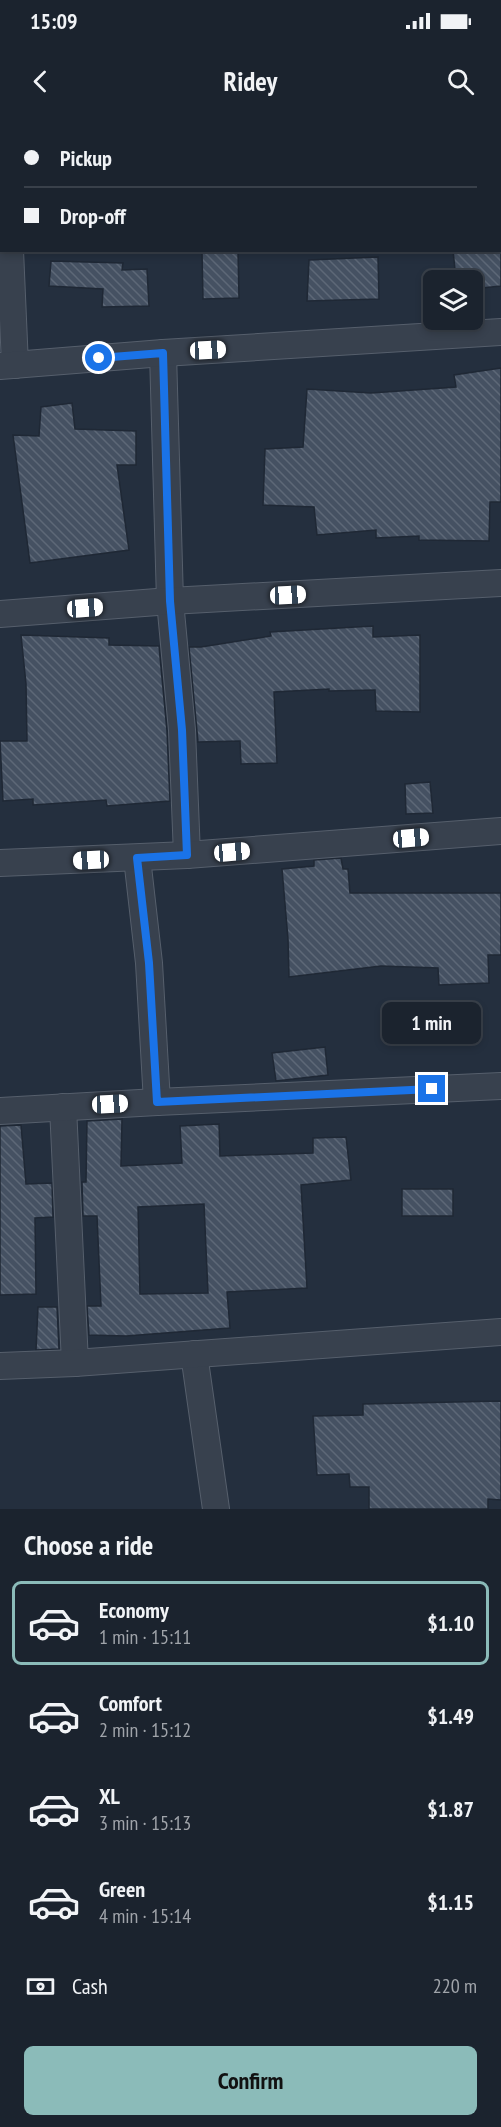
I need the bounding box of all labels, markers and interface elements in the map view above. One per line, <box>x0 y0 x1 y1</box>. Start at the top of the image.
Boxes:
text: 15:09 <box>30 7 78 35</box>
text: Ridey <box>224 64 277 98</box>
icon: back <box>24 65 57 98</box>
icon: search <box>444 65 477 98</box>
text: Pickup <box>60 144 112 172</box>
text: Drop-off <box>60 202 126 230</box>
map controls <box>423 270 483 330</box>
button: layers <box>423 270 483 330</box>
car <box>190 340 226 360</box>
route start <box>85 344 112 371</box>
car <box>270 585 306 605</box>
car <box>66 598 104 618</box>
car <box>392 827 430 849</box>
car <box>213 841 251 863</box>
car <box>73 850 109 870</box>
callout: 1 min <box>382 1002 482 1044</box>
text: 1 min <box>411 1010 452 1036</box>
route end <box>418 1075 445 1102</box>
car <box>92 1094 128 1114</box>
text: Choose a ride <box>24 1528 153 1562</box>
icon: car <box>27 1596 81 1650</box>
text: Economy <box>99 1596 169 1624</box>
text: $1.10 <box>427 1609 474 1637</box>
text: 1 min · 15:11 <box>99 1624 191 1650</box>
icon: car <box>27 1689 81 1743</box>
text: Comfort <box>99 1689 162 1717</box>
text: $1.49 <box>427 1702 474 1730</box>
text: 2 min · 15:12 <box>99 1717 191 1743</box>
icon: car <box>27 1782 81 1836</box>
text: XL <box>99 1782 120 1810</box>
text: $1.87 <box>427 1795 474 1823</box>
text: 3 min · 15:13 <box>99 1810 191 1836</box>
icon: car <box>27 1875 81 1929</box>
text: Green <box>99 1875 145 1903</box>
text: $1.15 <box>427 1888 474 1916</box>
text: 4 min · 15:14 <box>99 1903 191 1929</box>
icon: cash <box>24 1970 57 2003</box>
text: Cash <box>72 1972 108 2000</box>
text: 220 m <box>433 1973 477 1999</box>
button: Confirm <box>24 2046 477 2115</box>

